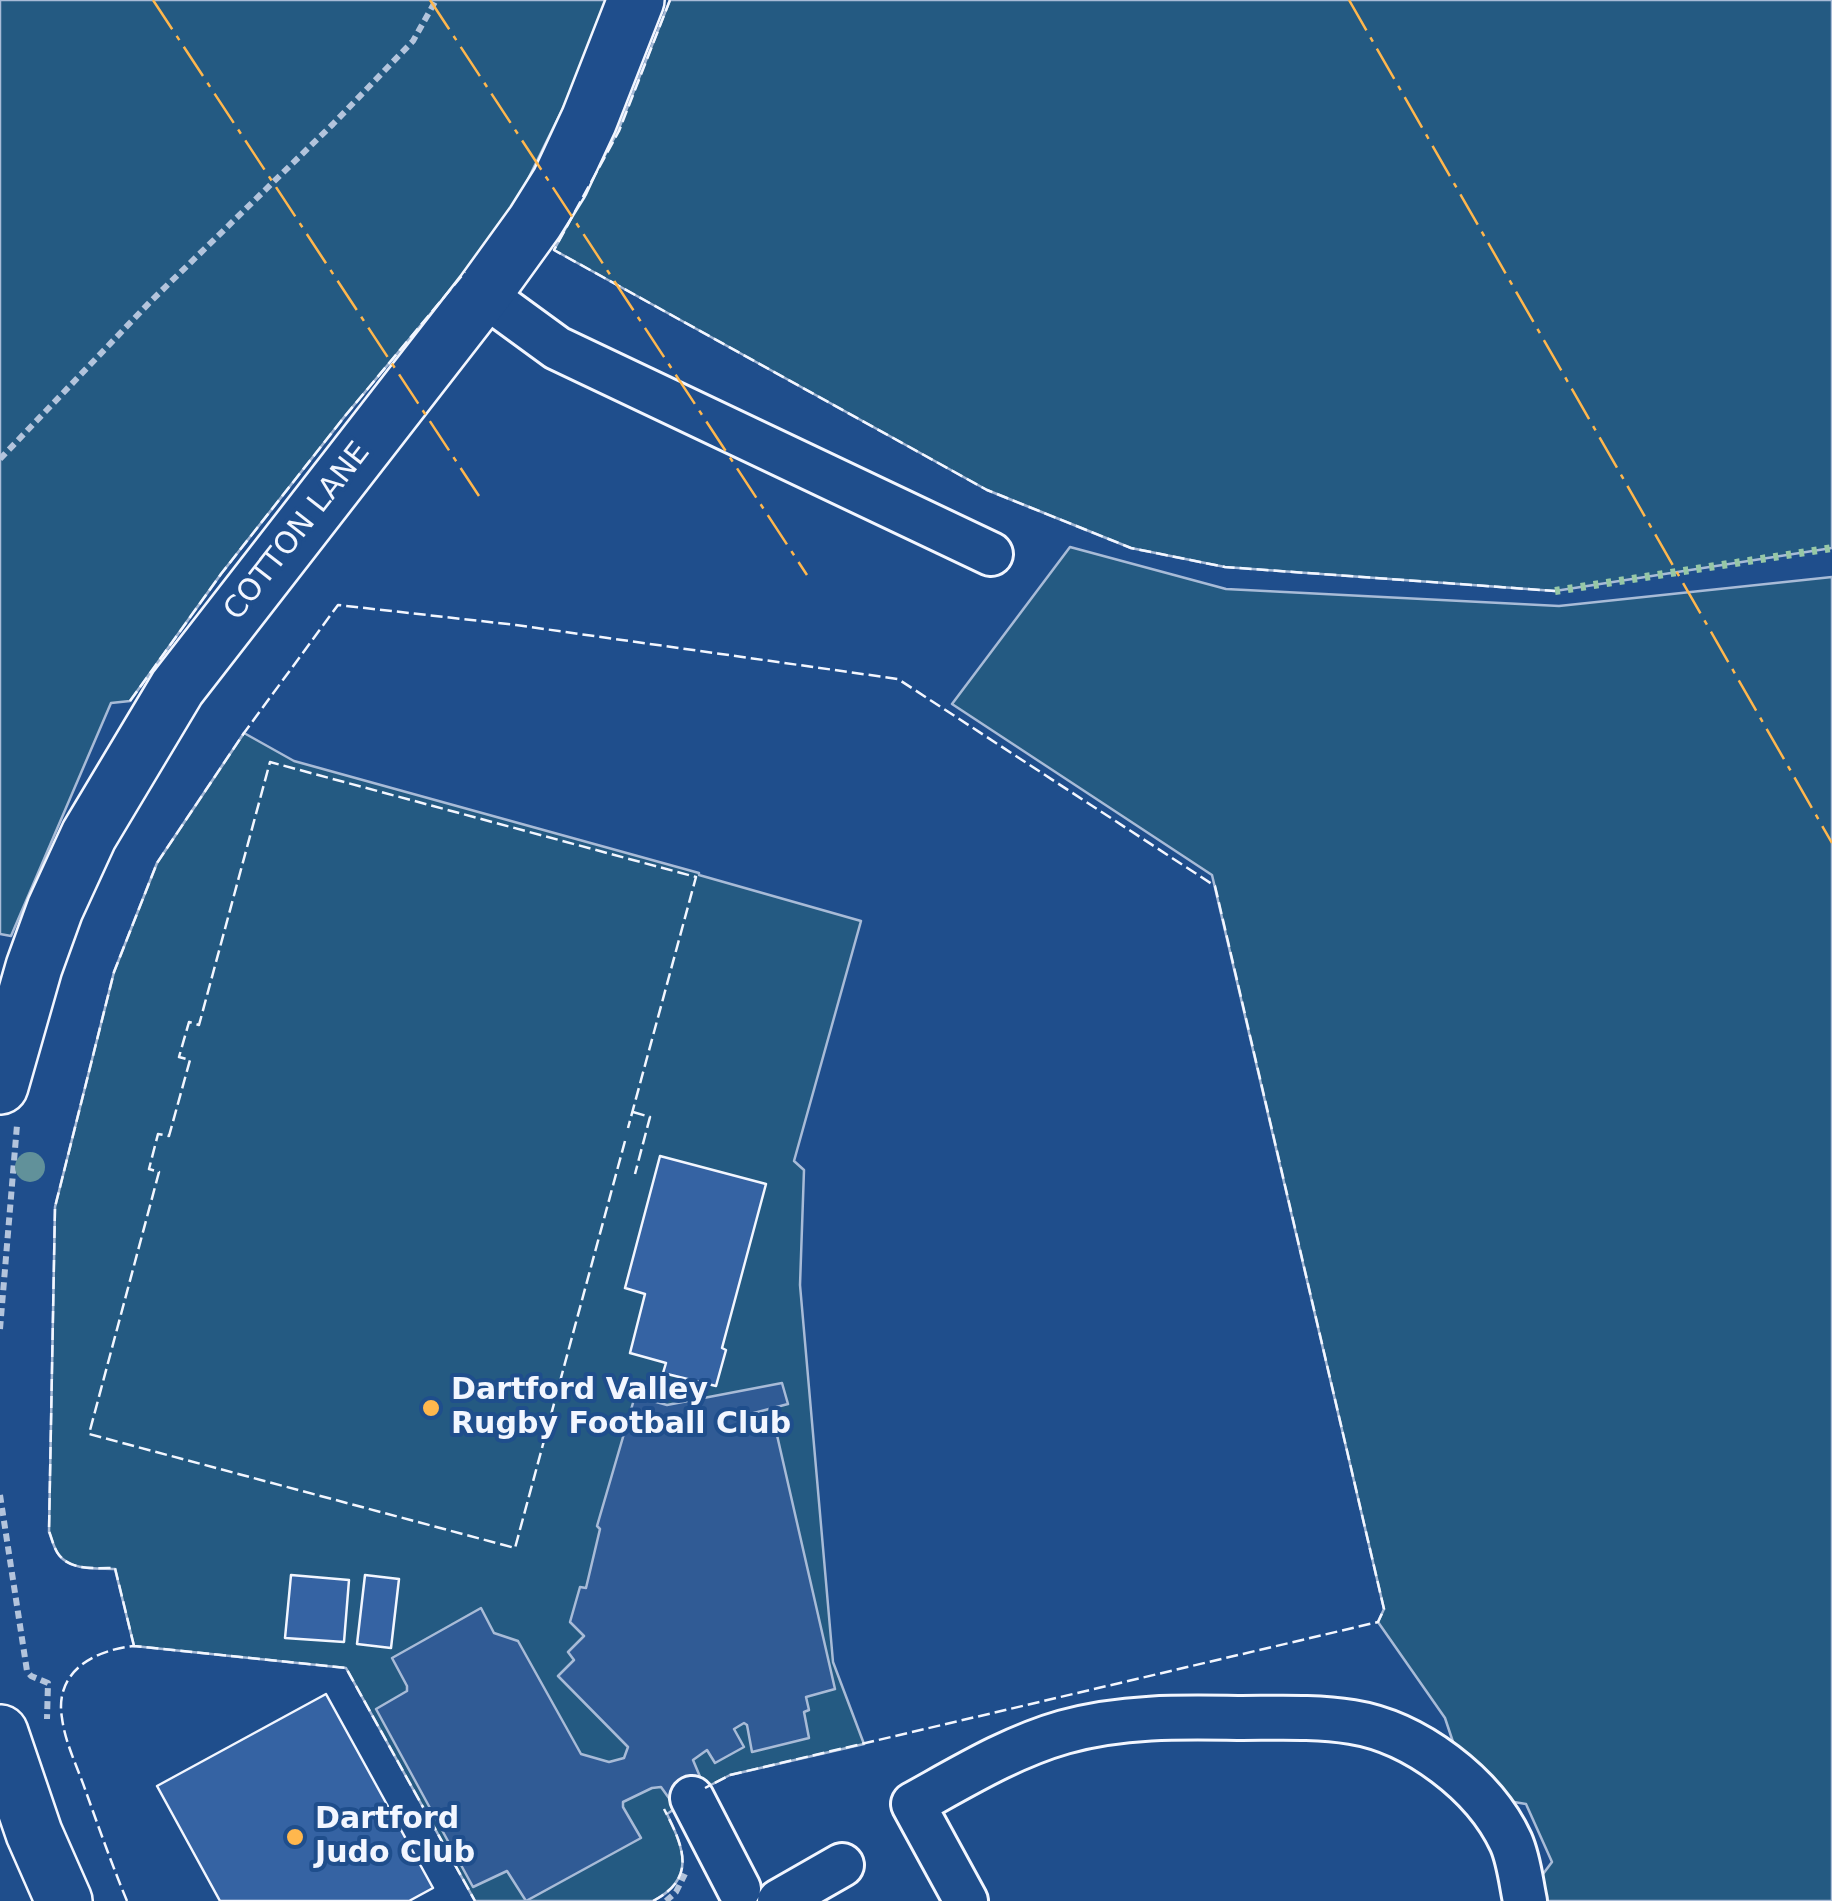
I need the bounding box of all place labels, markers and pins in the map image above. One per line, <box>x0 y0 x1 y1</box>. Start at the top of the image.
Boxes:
place label: Dartford Valley Rugby Football Club <box>451 1373 791 1444</box>
marker: Dartford Valley Rugby Football Club <box>420 1397 442 1419</box>
place label: Dartford Judo Club <box>315 1802 475 1872</box>
marker: Dartford Judo Club <box>284 1826 306 1848</box>

